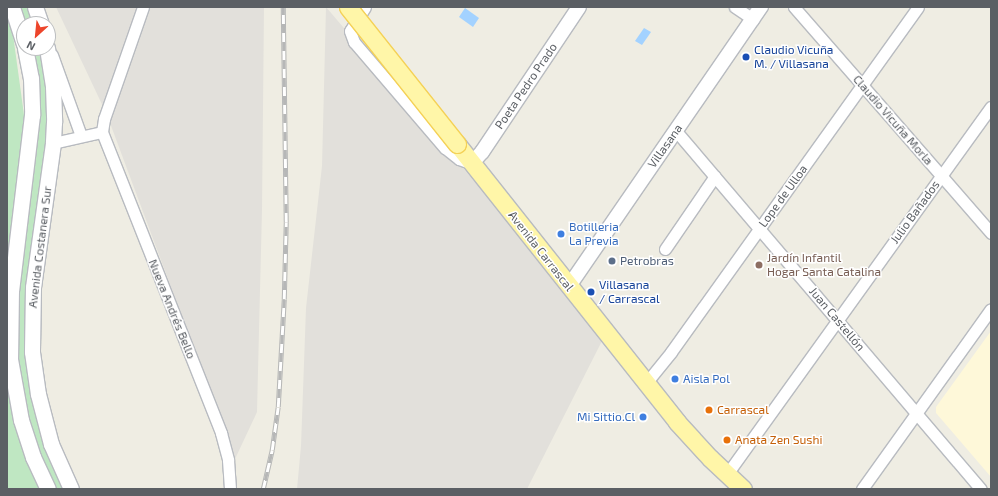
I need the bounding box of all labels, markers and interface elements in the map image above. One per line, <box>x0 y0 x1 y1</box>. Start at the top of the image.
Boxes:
north arrow <box>16 16 56 56</box>
text: N <box>24 39 37 54</box>
street label: Poeta Pedro Prado <box>492 40 560 132</box>
place label: Claudio Vicuña M. / Villasana <box>754 43 834 71</box>
marker: Claudio Vicuña M. / Villasana <box>741 52 751 62</box>
street label: Claudio Vicuña Morla <box>850 72 936 168</box>
street label: Villasana <box>645 121 685 171</box>
street label: Lope de Ulloa <box>756 162 810 230</box>
street label: Julio Bañados <box>887 178 943 246</box>
street label: Avenida Costanera Sur <box>25 185 55 309</box>
street label: Avenida Carrascal <box>505 208 577 294</box>
place label: Botilleria La Previa <box>569 220 619 248</box>
marker: Botilleria La Previa <box>556 229 566 239</box>
place label: Jardín Infantil Hogar Santa Catalina <box>767 251 881 279</box>
place label: Petrobras <box>620 254 674 268</box>
marker: Petrobras <box>607 256 617 266</box>
street label: Nueva Andrés Bello <box>145 257 199 361</box>
marker: Jardín Infantil Hogar Santa Catalina <box>754 260 764 270</box>
place label: Villasana / Carrascal <box>599 278 660 306</box>
street label: Juan Castellón <box>806 284 868 354</box>
marker: Villasana / Carrascal <box>586 287 596 297</box>
place label: Aisla Pol <box>683 372 730 386</box>
marker: Aisla Pol <box>670 374 680 384</box>
place label: Carrascal <box>717 403 769 417</box>
marker: Carrascal <box>704 405 714 415</box>
place label: Mi Sittio.Cl <box>577 410 635 424</box>
marker: Mi Sittio.Cl <box>638 412 648 422</box>
place label: Anata Zen Sushi <box>735 433 822 447</box>
marker: Anata Zen Sushi <box>722 435 732 445</box>

